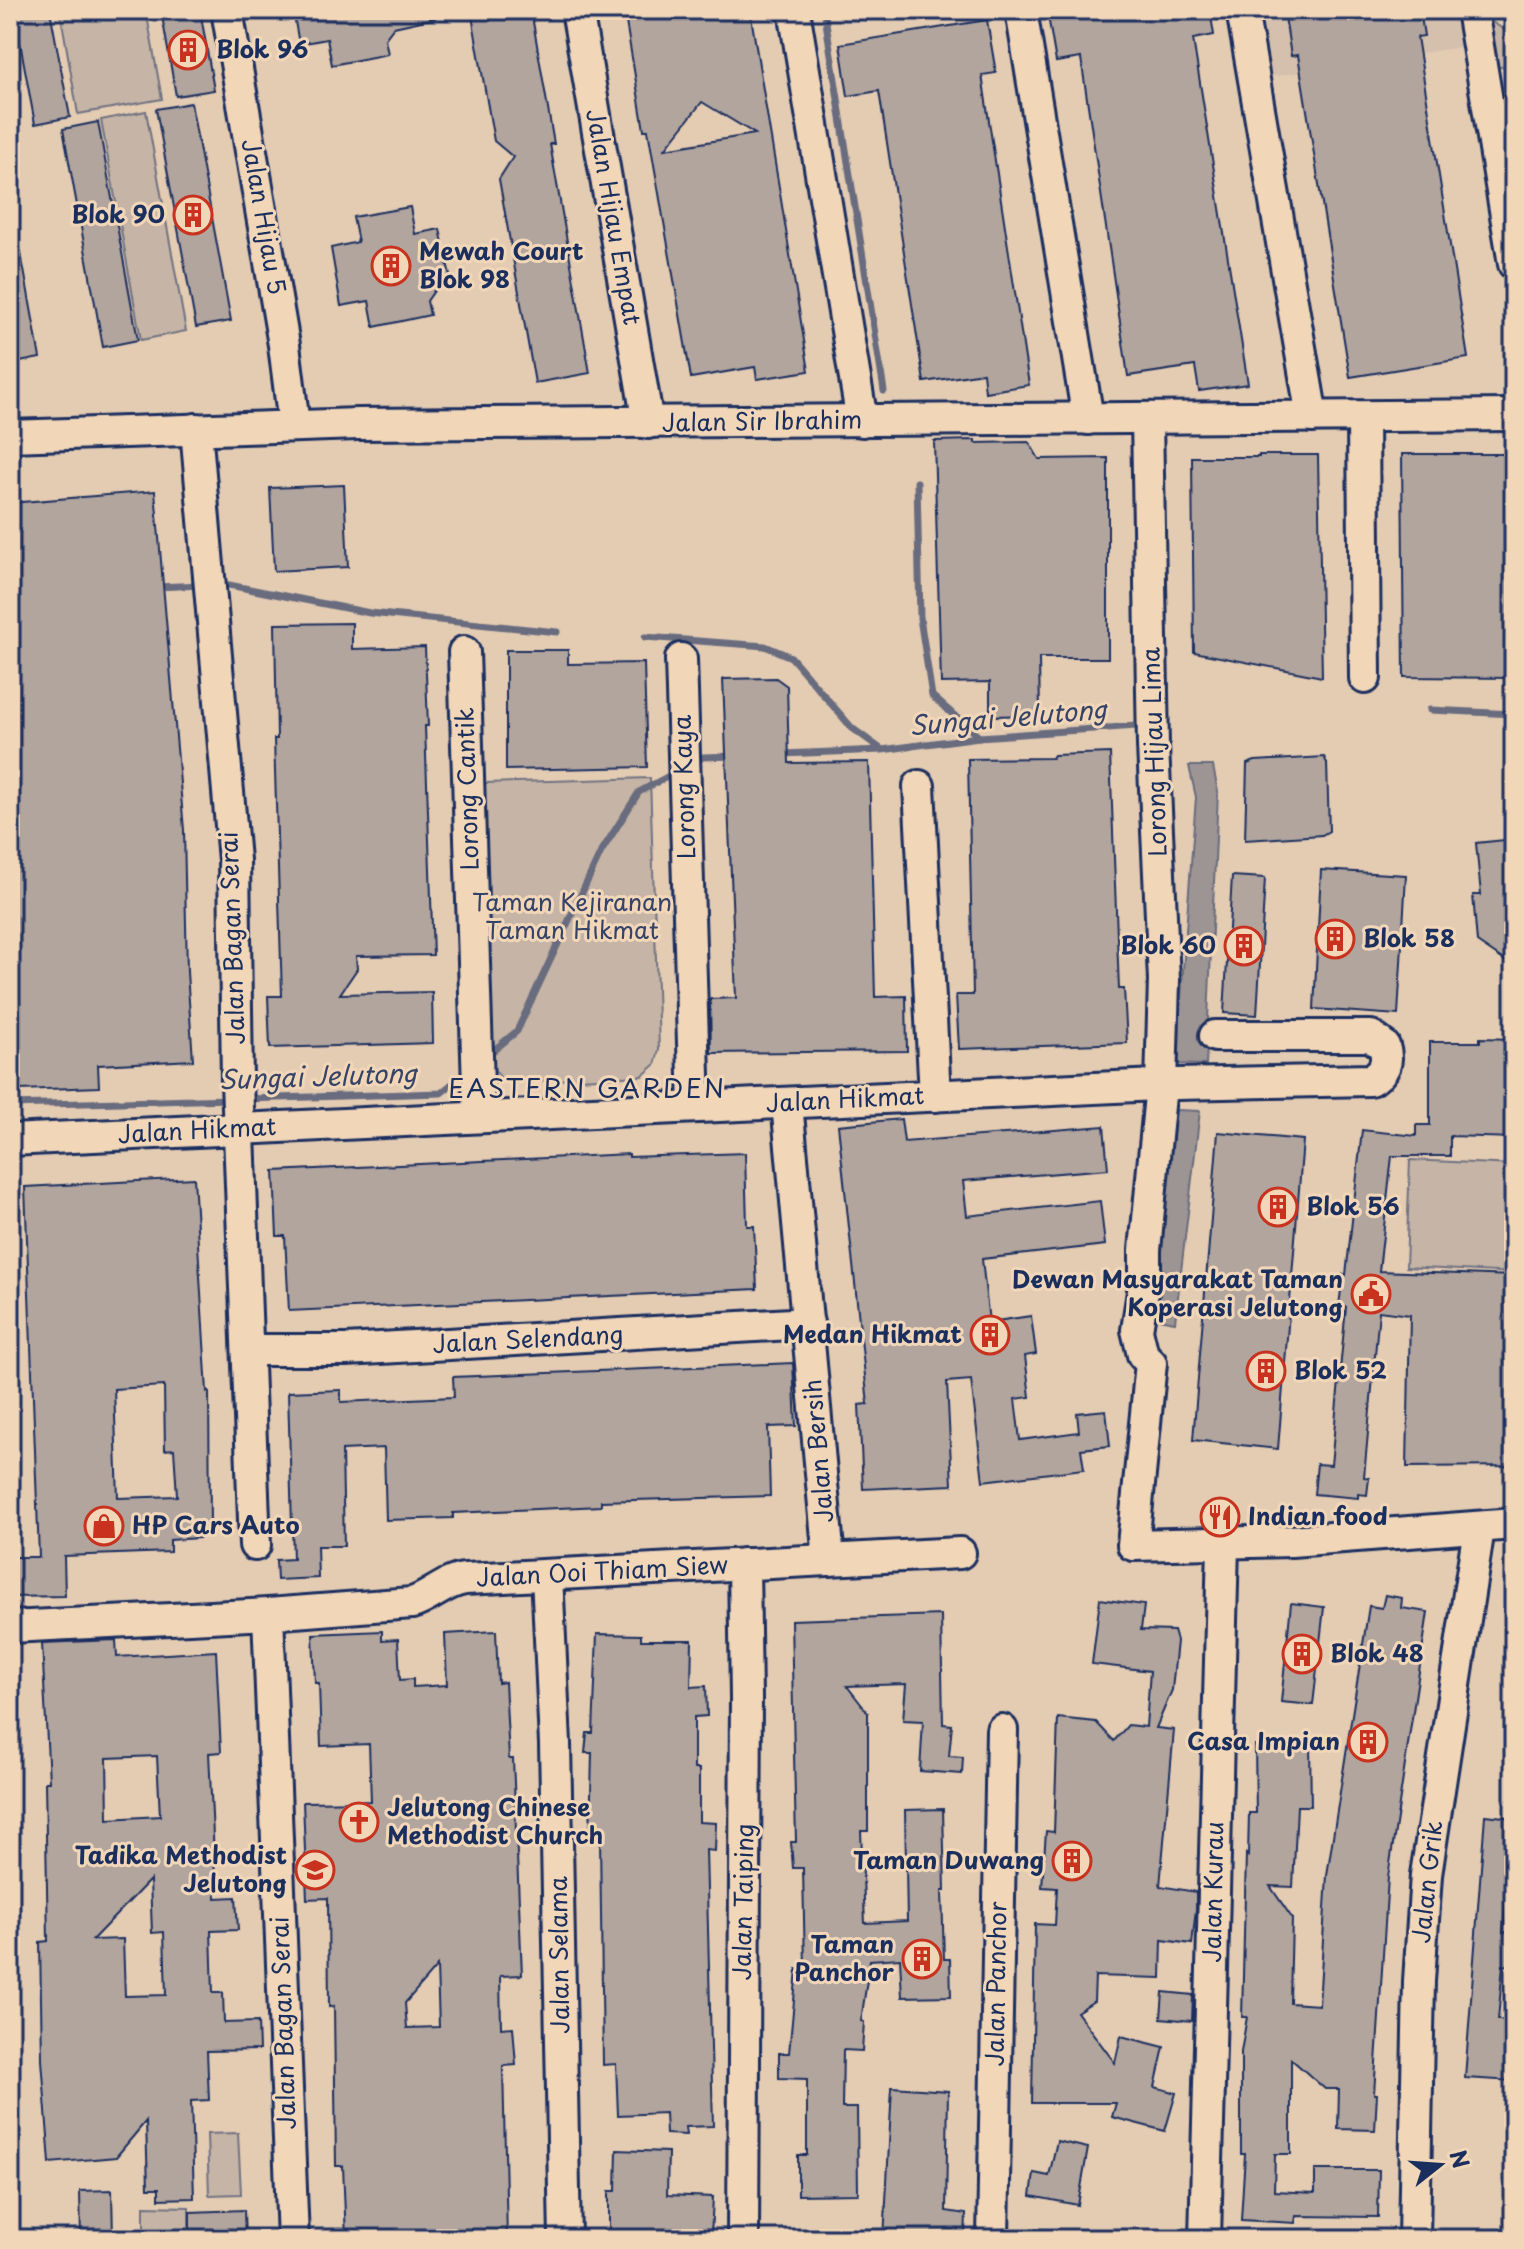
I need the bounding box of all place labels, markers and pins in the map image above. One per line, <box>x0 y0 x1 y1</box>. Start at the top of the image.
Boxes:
building icon: Blok 96 <box>167 29 209 71</box>
place label: Blok 96 <box>216 30 309 66</box>
building icon: Blok 90 <box>172 194 214 236</box>
place label: Blok 90 <box>71 195 165 231</box>
place label: Mewah Court Blok 98 <box>419 232 584 296</box>
building icon: Mewah Court Blok 98 <box>370 245 412 287</box>
building icon: Blok 58 <box>1314 918 1356 960</box>
place label: Blok 58 <box>1363 919 1455 955</box>
building icon: Blok 60 <box>1223 925 1265 967</box>
place label: Blok 60 <box>1120 926 1216 962</box>
building icon: Blok 56 <box>1257 1186 1299 1228</box>
place label: Blok 56 <box>1306 1187 1400 1223</box>
place label: Dewan Masyarakat Taman Koperasi Jelutong <box>1012 1260 1343 1324</box>
public building icon: Dewan Masyarakat Taman Koperasi Jelutong <box>1350 1273 1392 1315</box>
building icon: Medan Hikmat <box>969 1314 1011 1356</box>
place label: Medan Hikmat <box>783 1315 962 1351</box>
building icon: Blok 52 <box>1245 1350 1287 1392</box>
place label: Blok 52 <box>1294 1351 1387 1387</box>
restaurant icon: Indian food <box>1199 1496 1241 1538</box>
place label: Indian food <box>1248 1497 1388 1533</box>
shop icon: HP Cars Auto <box>83 1505 125 1547</box>
place label: HP Cars Auto <box>132 1506 300 1542</box>
building icon: Blok 48 <box>1281 1633 1323 1675</box>
place label: Blok 48 <box>1330 1634 1424 1670</box>
building icon: Casa Impian <box>1347 1721 1389 1763</box>
place label: Casa Impian <box>1187 1722 1340 1758</box>
place label: Jelutong Chinese Methodist Church <box>387 1788 603 1852</box>
church icon: Jelutong Chinese Methodist Church <box>338 1801 380 1843</box>
place label: Tadika Methodist Jelutong <box>75 1836 287 1900</box>
building icon: Taman Duwang <box>1051 1840 1093 1882</box>
place label: Taman Duwang <box>853 1841 1044 1877</box>
school or university icon: Tadika Methodist Jelutong <box>294 1849 336 1891</box>
place label: Taman Panchor <box>794 1925 895 1989</box>
building icon: Taman Panchor <box>901 1938 943 1980</box>

